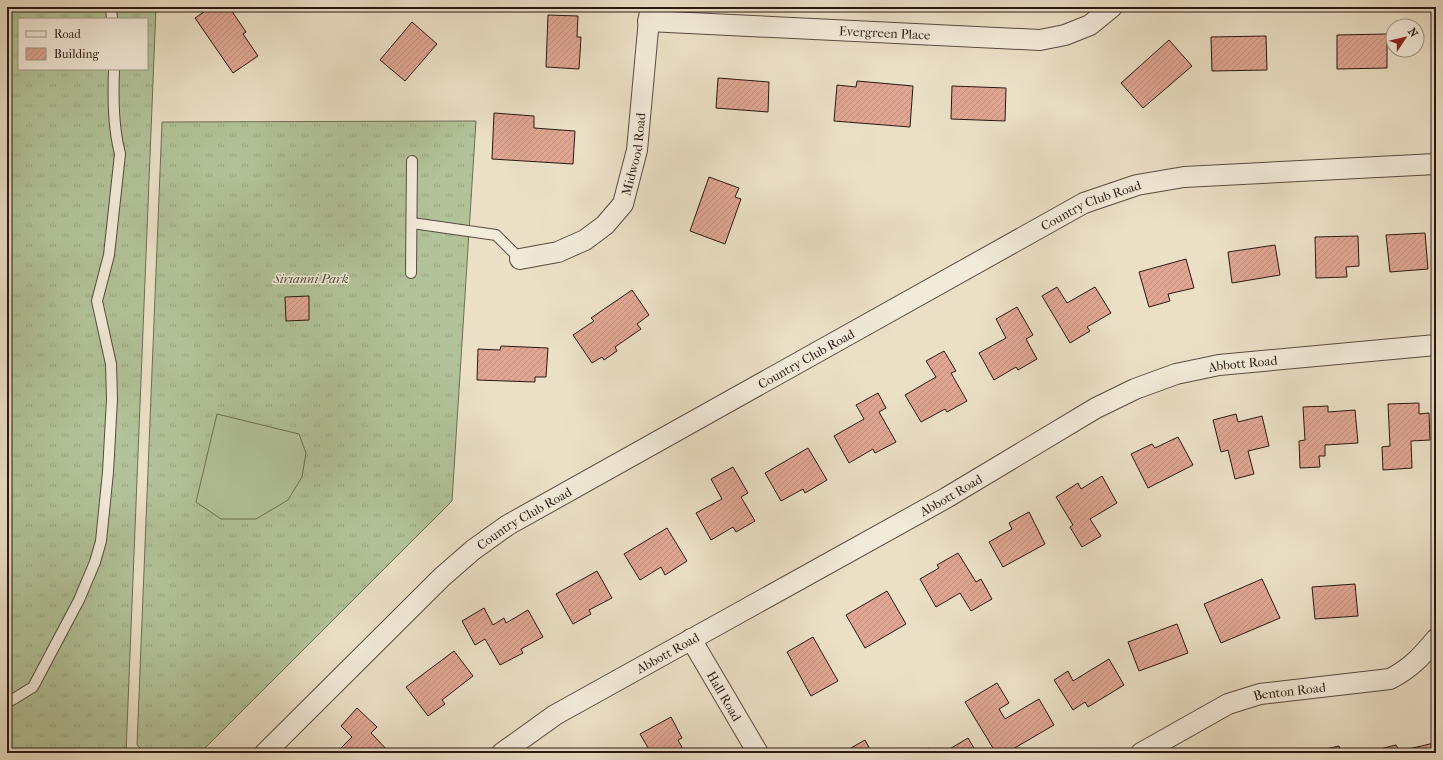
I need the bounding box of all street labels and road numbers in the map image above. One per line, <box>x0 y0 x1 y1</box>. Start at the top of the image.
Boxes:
street label: Evergreen Place <box>839 23 931 42</box>
street label: Midwood Road <box>618 111 648 197</box>
street label: Country Club Road <box>1038 176 1144 233</box>
street label: Country Club Road <box>755 325 858 391</box>
street label: Abbott Road <box>1206 352 1279 375</box>
street label: Abbott Road <box>916 470 985 519</box>
street label: Country Club Road <box>474 483 575 552</box>
street label: Abbott Road <box>633 629 702 676</box>
street label: Hall Road <box>704 668 745 724</box>
street label: Benton Road <box>1251 679 1327 703</box>

